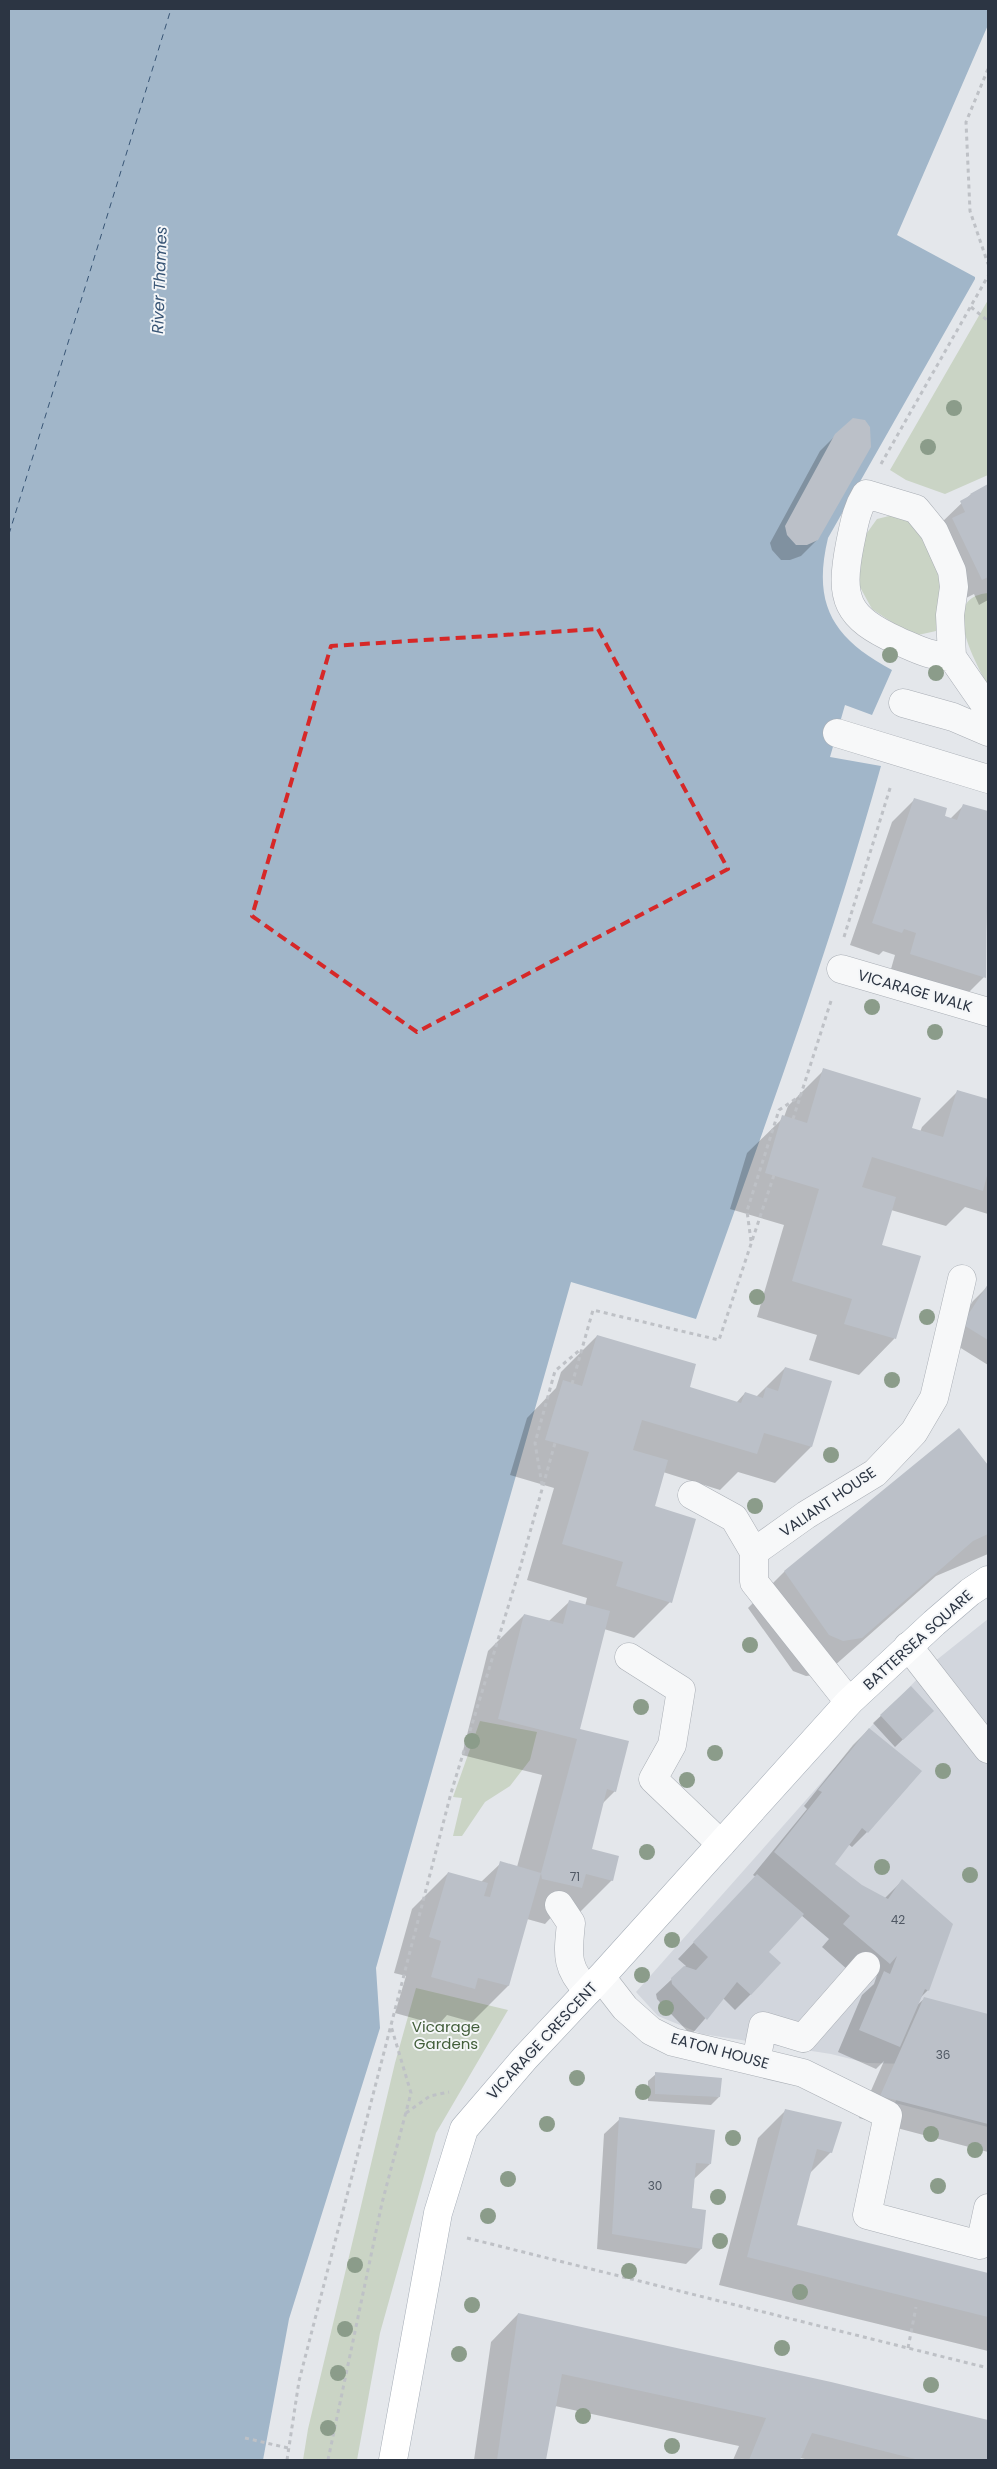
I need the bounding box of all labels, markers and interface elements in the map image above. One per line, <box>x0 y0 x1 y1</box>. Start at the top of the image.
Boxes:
water label: River Thames <box>146 226 173 334</box>
street label: VICARAGE WALK <box>855 964 975 1017</box>
street label: VALIANT HOUSE <box>775 1462 880 1542</box>
street label: BATTERSEA SQUARE <box>858 1585 977 1694</box>
house number: 71 <box>570 1868 580 1885</box>
house number: 42 <box>891 1911 905 1928</box>
street label: VICARAGE CRESCENT <box>482 1977 602 2104</box>
park label: Vicarage Gardens <box>412 2016 480 2054</box>
street label: EATON HOUSE <box>669 2027 772 2074</box>
house number: 36 <box>936 2046 950 2063</box>
house number: 30 <box>648 2177 662 2194</box>

